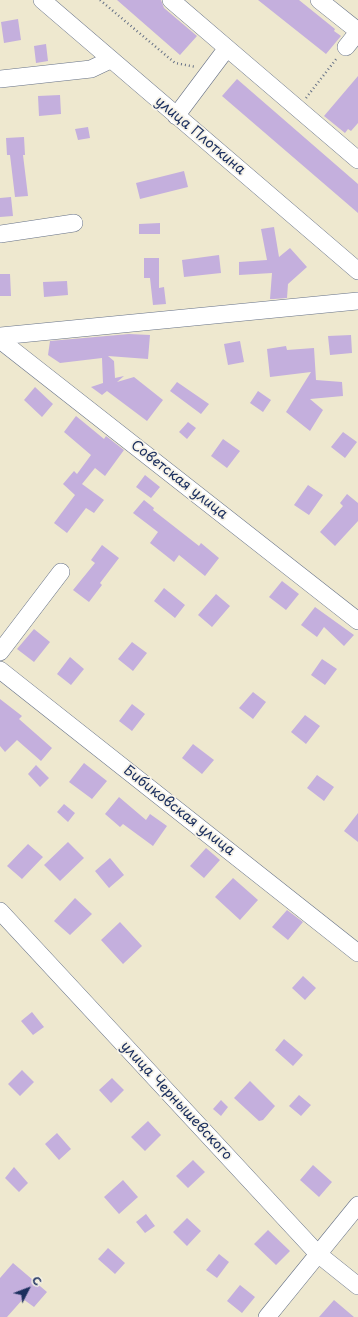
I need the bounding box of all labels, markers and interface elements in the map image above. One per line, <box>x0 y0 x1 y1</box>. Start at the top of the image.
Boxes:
street label: улица Плоткина <box>151 93 249 179</box>
street label: Советская улица <box>127 437 231 523</box>
street label: Бибиковская улица <box>120 762 238 860</box>
street label: улица Чернышевского <box>117 1038 235 1164</box>
north arrow <box>8 1269 48 1309</box>
text: С <box>28 1272 46 1289</box>

